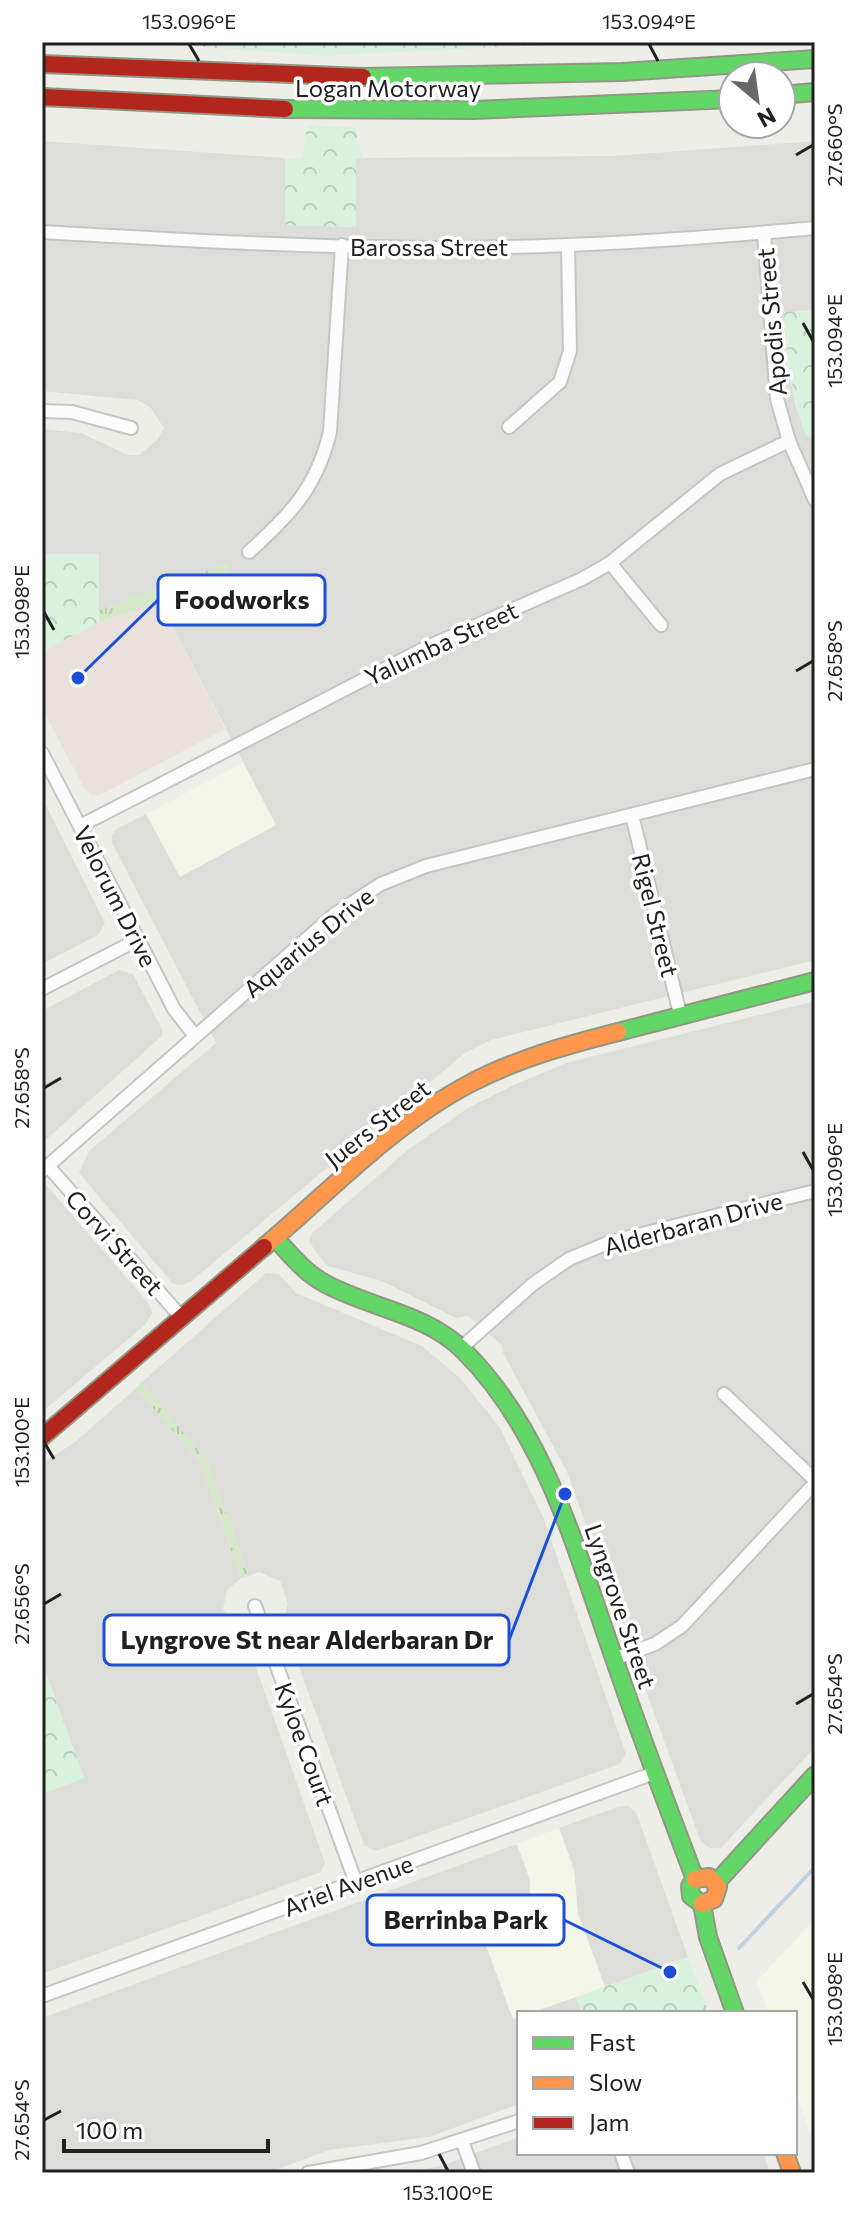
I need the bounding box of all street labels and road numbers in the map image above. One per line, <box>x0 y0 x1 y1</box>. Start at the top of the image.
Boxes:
street label: Logan Motorway <box>295 73 481 102</box>
street label: Barossa Street <box>350 232 508 261</box>
street label: Apodis Street <box>750 247 792 397</box>
street label: Yalumba Street <box>360 595 522 691</box>
street label: Velorum Drive <box>68 821 164 971</box>
street label: Rigel Street <box>627 850 685 980</box>
street label: Aquarius Drive <box>237 881 379 1003</box>
street label: Juers Street <box>319 1073 436 1173</box>
street label: Corvi Street <box>60 1184 170 1301</box>
street label: Alderbaran Drive <box>601 1185 785 1261</box>
street label: Lyngrove Street <box>579 1520 663 1692</box>
street label: Kyloe Court <box>269 1678 341 1810</box>
street label: Ariel Avenue <box>279 1848 417 1922</box>

